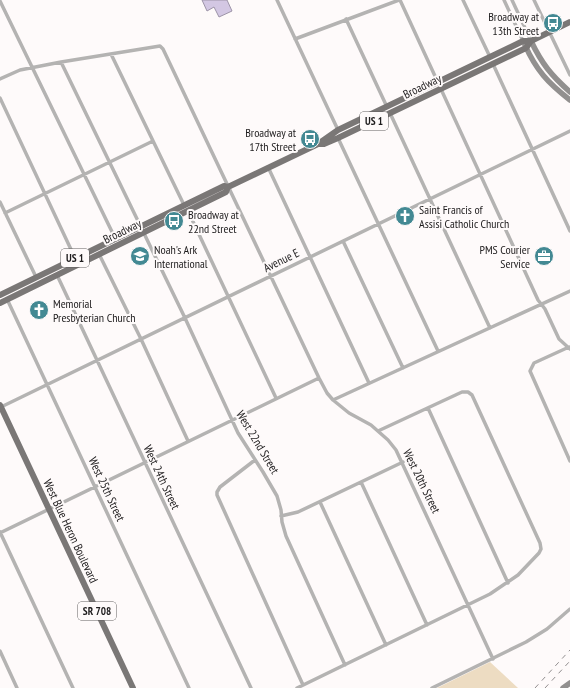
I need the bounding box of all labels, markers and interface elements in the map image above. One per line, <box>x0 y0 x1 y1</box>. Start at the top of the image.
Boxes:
place label: Broadway at 13th Street <box>488 9 540 38</box>
bus stop icon: Broadway at 13th Street <box>542 12 564 34</box>
street label: Broadway <box>401 70 444 102</box>
road number: US 1 <box>360 112 388 130</box>
place label: Broadway at 17th Street <box>245 125 297 154</box>
bus stop icon: Broadway at 17th Street <box>299 128 321 150</box>
place label: Saint Francis of Assisi Catholic Church <box>419 202 509 231</box>
church icon: Saint Francis of Assisi Catholic Church <box>394 205 416 227</box>
place label: Broadway at 22nd Street <box>188 207 240 236</box>
bus stop icon: Broadway at 22nd Street <box>163 210 185 232</box>
street label: Broadway <box>101 215 144 247</box>
place label: Noah's Ark International <box>154 242 208 271</box>
place label: PMS Courier Service <box>480 242 531 271</box>
school or university icon: Noah's Ark International <box>129 245 151 267</box>
street label: Avenue E <box>261 245 301 275</box>
office icon: PMS Courier Service <box>533 245 555 267</box>
road number: US 1 <box>61 249 89 267</box>
place label: Memorial Presbyterian Church <box>53 296 135 325</box>
church icon: Memorial Presbyterian Church <box>28 299 50 321</box>
street label: West 22nd Street <box>233 408 283 477</box>
street label: West 24th Street <box>141 442 184 512</box>
street label: West 20th Street <box>400 447 444 516</box>
street label: West 25th Street <box>86 454 129 524</box>
street label: West Blue Heron Boulevard <box>40 477 102 585</box>
road number: SR 708 <box>78 602 116 620</box>

